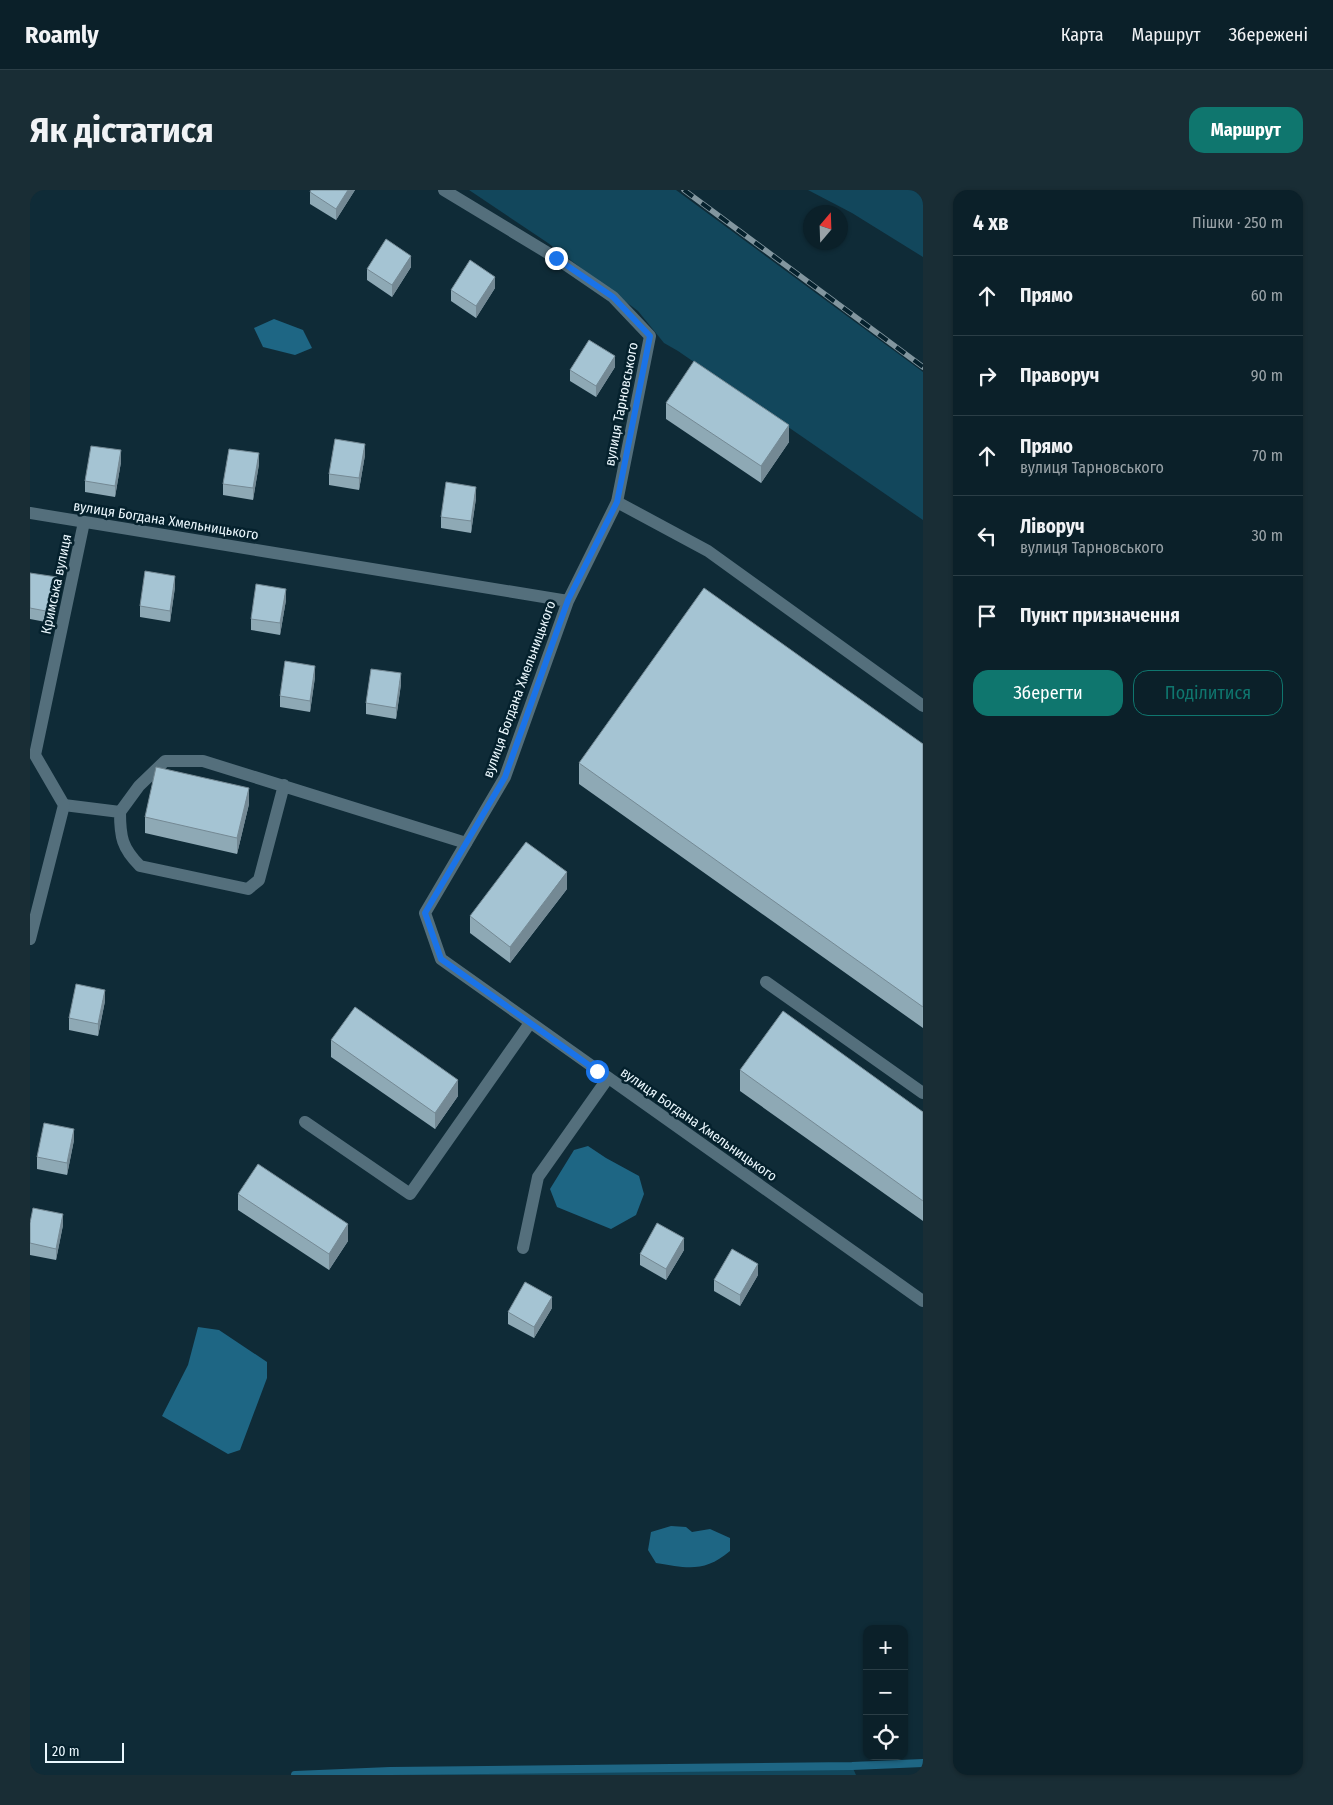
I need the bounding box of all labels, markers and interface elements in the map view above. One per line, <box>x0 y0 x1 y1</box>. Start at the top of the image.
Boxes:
text: Roamly <box>25 21 99 49</box>
text: Карта <box>1061 24 1104 46</box>
text: Маршрут <box>1132 24 1201 46</box>
text: Збережені <box>1229 24 1308 46</box>
button: Маршрут <box>1189 107 1303 153</box>
text: Як дістатися <box>30 109 214 151</box>
north arrow <box>803 205 848 250</box>
text: 4 хв <box>973 210 1009 236</box>
text: Пішки · 250 m <box>1192 213 1283 232</box>
route end <box>545 247 568 270</box>
icon: ahead <box>973 282 1001 310</box>
text: Прямо <box>1020 284 1073 307</box>
text: 60 m <box>1251 286 1283 305</box>
street label: вулиця Тарновського <box>601 341 642 468</box>
icon: right <box>973 362 1001 390</box>
text: Праворуч <box>1020 364 1099 387</box>
text: 90 m <box>1251 366 1283 385</box>
text: Прямо <box>1020 435 1073 458</box>
icon: ahead <box>973 442 1001 470</box>
text: 70 m <box>1252 446 1283 465</box>
text: вулиця Тарновського <box>1020 458 1164 477</box>
street label: вулиця Богдана Хмельницького <box>72 497 260 544</box>
text: Ліворуч <box>1020 515 1085 538</box>
icon: left <box>973 522 1001 550</box>
text: 30 m <box>1251 526 1283 545</box>
street label: Кримська вулиця <box>38 532 75 636</box>
text: вулиця Тарновського <box>1020 538 1164 557</box>
street label: вулиця Богдана Хмельницького <box>479 598 559 780</box>
icon: arrive <box>973 602 1001 630</box>
text: Пункт призначення <box>1020 604 1180 627</box>
button: Зберегти <box>973 670 1123 716</box>
button: Поділитися <box>1133 670 1283 716</box>
route start <box>586 1060 609 1083</box>
street label: вулиця Богдана Хмельницького <box>617 1064 780 1185</box>
map controls <box>863 1625 908 1760</box>
button: + <box>863 1625 908 1670</box>
button: − <box>863 1670 908 1715</box>
button: locate <box>863 1715 908 1760</box>
scale bar <box>45 1740 124 1763</box>
text: 20 m <box>52 1743 80 1760</box>

